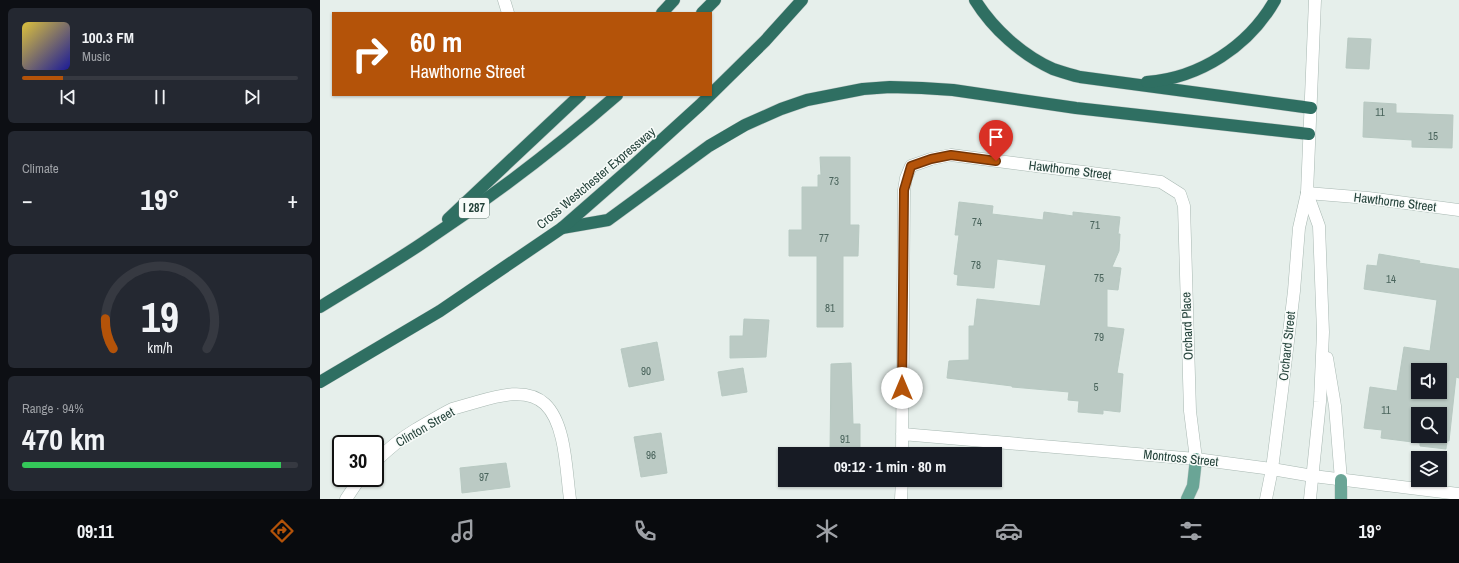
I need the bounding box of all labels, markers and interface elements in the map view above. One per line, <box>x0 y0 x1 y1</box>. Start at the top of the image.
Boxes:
text: 60 m <box>410 23 462 61</box>
text: 100.3 FM <box>82 27 134 48</box>
icon: right <box>344 28 396 80</box>
text: Music <box>82 48 110 65</box>
text: Hawthorne Street <box>410 59 525 84</box>
icon: previous <box>57 86 79 108</box>
icon: pause <box>149 86 171 108</box>
icon: next <box>241 86 263 108</box>
house number: 11 <box>1375 105 1385 119</box>
pin <box>979 120 1013 161</box>
street label: Cross Westchester Expressway <box>533 123 660 233</box>
icon: arrive <box>985 126 1007 148</box>
house number: 15 <box>1428 129 1438 143</box>
street label: Hawthorne Street <box>1028 157 1112 183</box>
text: Climate <box>22 160 59 177</box>
house number: 73 <box>829 174 839 188</box>
text: 19° <box>140 179 180 219</box>
text: − <box>22 185 33 215</box>
text: + <box>287 185 298 215</box>
street label: Hawthorne Street <box>1353 189 1437 215</box>
road number: I 287 <box>459 198 489 218</box>
house number: 74 <box>972 215 982 229</box>
house number: 71 <box>1090 218 1100 232</box>
house number: 77 <box>819 231 829 245</box>
house number: 78 <box>971 258 981 272</box>
house number: 75 <box>1094 271 1104 285</box>
house number: 14 <box>1386 272 1396 286</box>
text: 19 <box>141 289 179 345</box>
street label: Orchard Place <box>1177 292 1197 360</box>
house number: 81 <box>825 301 835 315</box>
street label: Orchard Street <box>1275 310 1299 382</box>
house number: 79 <box>1094 330 1104 344</box>
text: km/h <box>147 337 173 356</box>
map controls <box>1411 363 1447 487</box>
button: sound <box>1411 363 1447 399</box>
house number: 90 <box>641 364 651 378</box>
position arrow <box>881 367 923 409</box>
house number: 5 <box>1093 380 1099 394</box>
text: Range · 94% <box>22 400 84 417</box>
street label: Clinton Street <box>393 403 458 451</box>
house number: 11 <box>1381 403 1391 417</box>
button: search <box>1411 407 1447 443</box>
text: 470 km <box>22 419 105 459</box>
house number: 91 <box>840 432 850 446</box>
speed limit sign: 30 <box>332 435 384 487</box>
street label: Montross Street <box>1143 446 1219 470</box>
house number: 96 <box>646 448 656 462</box>
button: layers <box>1411 451 1447 487</box>
text: 09:12 · 1 min · 80 m <box>834 456 946 477</box>
house number: 97 <box>479 470 489 484</box>
icon: directions <box>268 517 296 545</box>
icon: music <box>449 517 477 545</box>
icon: phone <box>631 517 659 545</box>
icon: climate <box>813 517 841 545</box>
icon: car <box>995 517 1023 545</box>
icon: filters <box>1177 517 1205 545</box>
text: 09:11 <box>77 519 114 544</box>
text: 19° <box>1358 519 1382 544</box>

